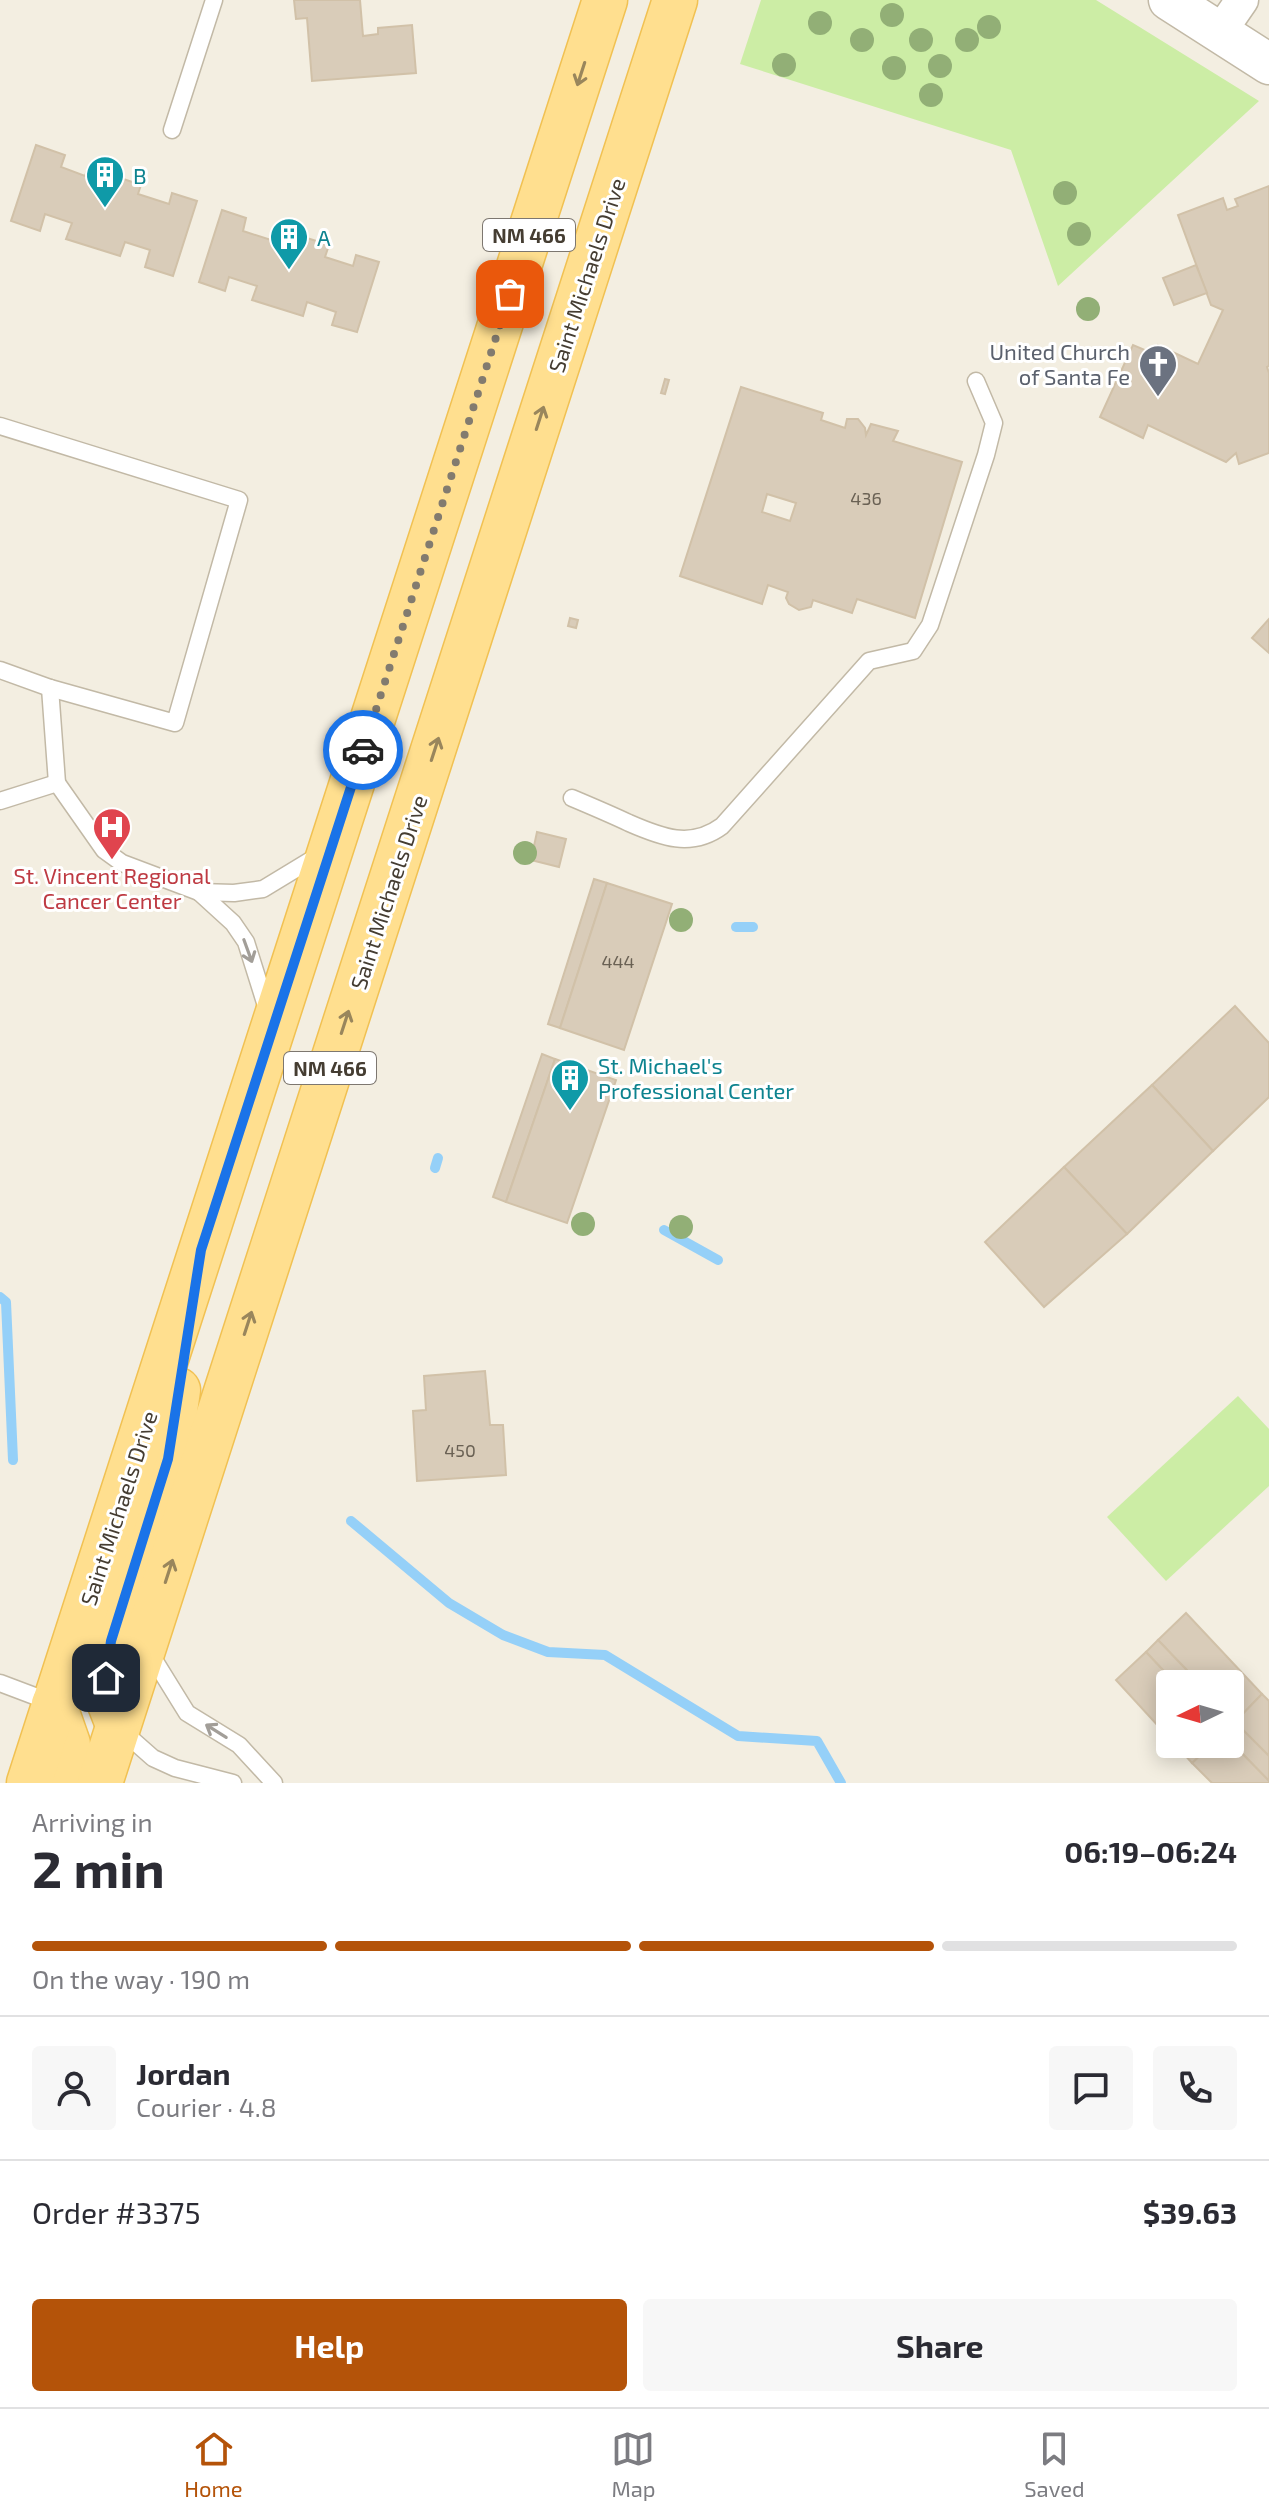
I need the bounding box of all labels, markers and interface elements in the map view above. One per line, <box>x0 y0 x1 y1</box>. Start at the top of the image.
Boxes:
one-way arrow <box>573 61 588 87</box>
building icon: B <box>84 154 126 209</box>
place label: B <box>133 162 147 188</box>
street label: Saint Michaels Drive <box>542 174 630 376</box>
building icon: A <box>268 216 310 271</box>
road number: NM 466 <box>483 219 575 251</box>
place label: A <box>317 224 331 250</box>
pin <box>476 260 544 328</box>
icon: bag <box>488 272 532 316</box>
place label: United Church of Santa Fe <box>989 338 1130 389</box>
church icon: United Church of Santa Fe <box>1137 343 1179 398</box>
one-way arrow <box>534 406 548 431</box>
house number: 436 <box>850 487 882 509</box>
courier <box>323 710 403 790</box>
icon: car <box>341 728 385 772</box>
one-way arrow <box>428 736 443 761</box>
street label: Saint Michaels Drive <box>344 791 432 993</box>
hospital icon: St. Vincent Regional Cancer Center <box>91 806 133 861</box>
place label: St. Vincent Regional Cancer Center <box>13 862 211 913</box>
one-way arrow <box>242 938 256 963</box>
house number: 444 <box>601 950 635 972</box>
one-way arrow <box>339 1010 354 1035</box>
road number: NM 466 <box>284 1052 376 1084</box>
place label: St. Michael's Professional Center <box>598 1052 794 1103</box>
building icon: St. Michael's Professional Center <box>549 1057 591 1112</box>
one-way arrow <box>242 1311 256 1336</box>
street label: Saint Michaels Drive <box>74 1407 162 1609</box>
house number: 450 <box>444 1439 476 1461</box>
one-way arrow <box>162 1558 177 1584</box>
pin <box>72 1644 140 1712</box>
icon: home <box>84 1656 128 1700</box>
north arrow <box>1156 1670 1244 1758</box>
map controls <box>1156 1670 1244 1758</box>
one-way arrow <box>205 1723 228 1739</box>
text: Arriving in <box>32 1806 153 1837</box>
text: 06:19–06:24 <box>1064 1833 1237 1869</box>
text: 2 min <box>32 1836 165 1898</box>
text: On the way · 190 m <box>32 1963 250 1994</box>
button: person <box>32 2046 116 2130</box>
button: chat <box>1049 2046 1133 2130</box>
button: phone <box>1153 2046 1237 2130</box>
text: Jordan <box>136 2055 231 2091</box>
text: Courier · 4.8 <box>136 2091 277 2122</box>
text: Order #3375 <box>32 2194 201 2230</box>
text: $39.63 <box>1143 2194 1237 2230</box>
button: Help <box>32 2299 627 2391</box>
button: Share <box>643 2299 1237 2391</box>
tab: Home <box>184 2427 243 2501</box>
tab: Map <box>611 2427 656 2501</box>
tab: Saved <box>1024 2427 1085 2501</box>

